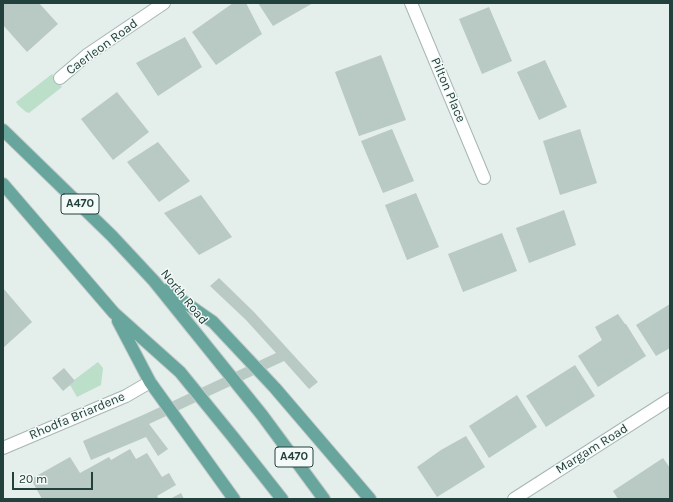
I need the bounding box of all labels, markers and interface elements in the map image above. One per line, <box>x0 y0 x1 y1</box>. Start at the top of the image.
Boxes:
street label: Caerleon Road <box>63 16 141 78</box>
street label: Pilton Place <box>427 55 469 125</box>
road number: A470 <box>61 194 99 214</box>
street label: North Road <box>157 266 211 328</box>
street label: Rhodfa Briardene <box>27 389 127 443</box>
street label: Margam Road <box>553 421 631 477</box>
road number: A470 <box>275 447 313 467</box>
scale bar <box>14 464 95 490</box>
text: 20 m <box>19 472 47 486</box>

